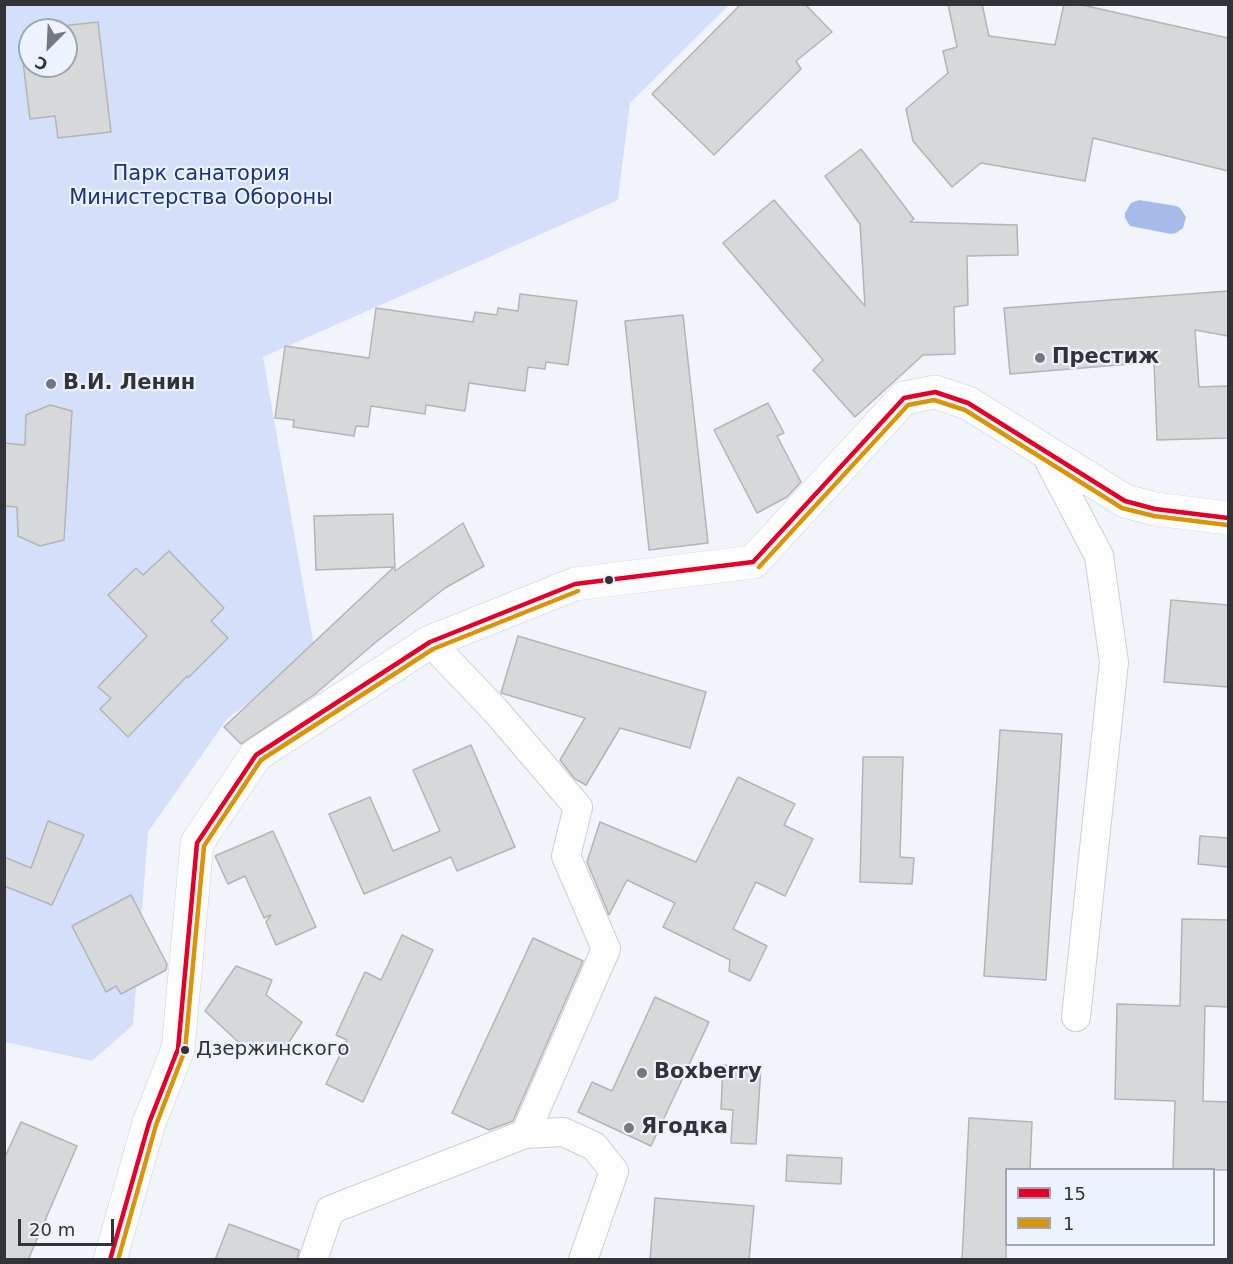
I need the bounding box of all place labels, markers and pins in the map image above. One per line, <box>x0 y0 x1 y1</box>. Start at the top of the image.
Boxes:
place label: Престиж <box>1052 345 1159 371</box>
marker: Престиж <box>1033 351 1047 365</box>
place label: В.И. Ленин <box>63 371 195 397</box>
marker: В.И. Ленин <box>44 377 58 391</box>
unlabelled marker <box>603 574 615 586</box>
place label: Дзержинского <box>196 1038 349 1062</box>
marker: Дзержинского <box>179 1044 191 1056</box>
place label: Boxberry <box>654 1060 762 1086</box>
marker: Boxberry <box>635 1066 649 1080</box>
place label: Ягодка <box>641 1115 728 1141</box>
marker: Ягодка <box>622 1121 636 1135</box>

